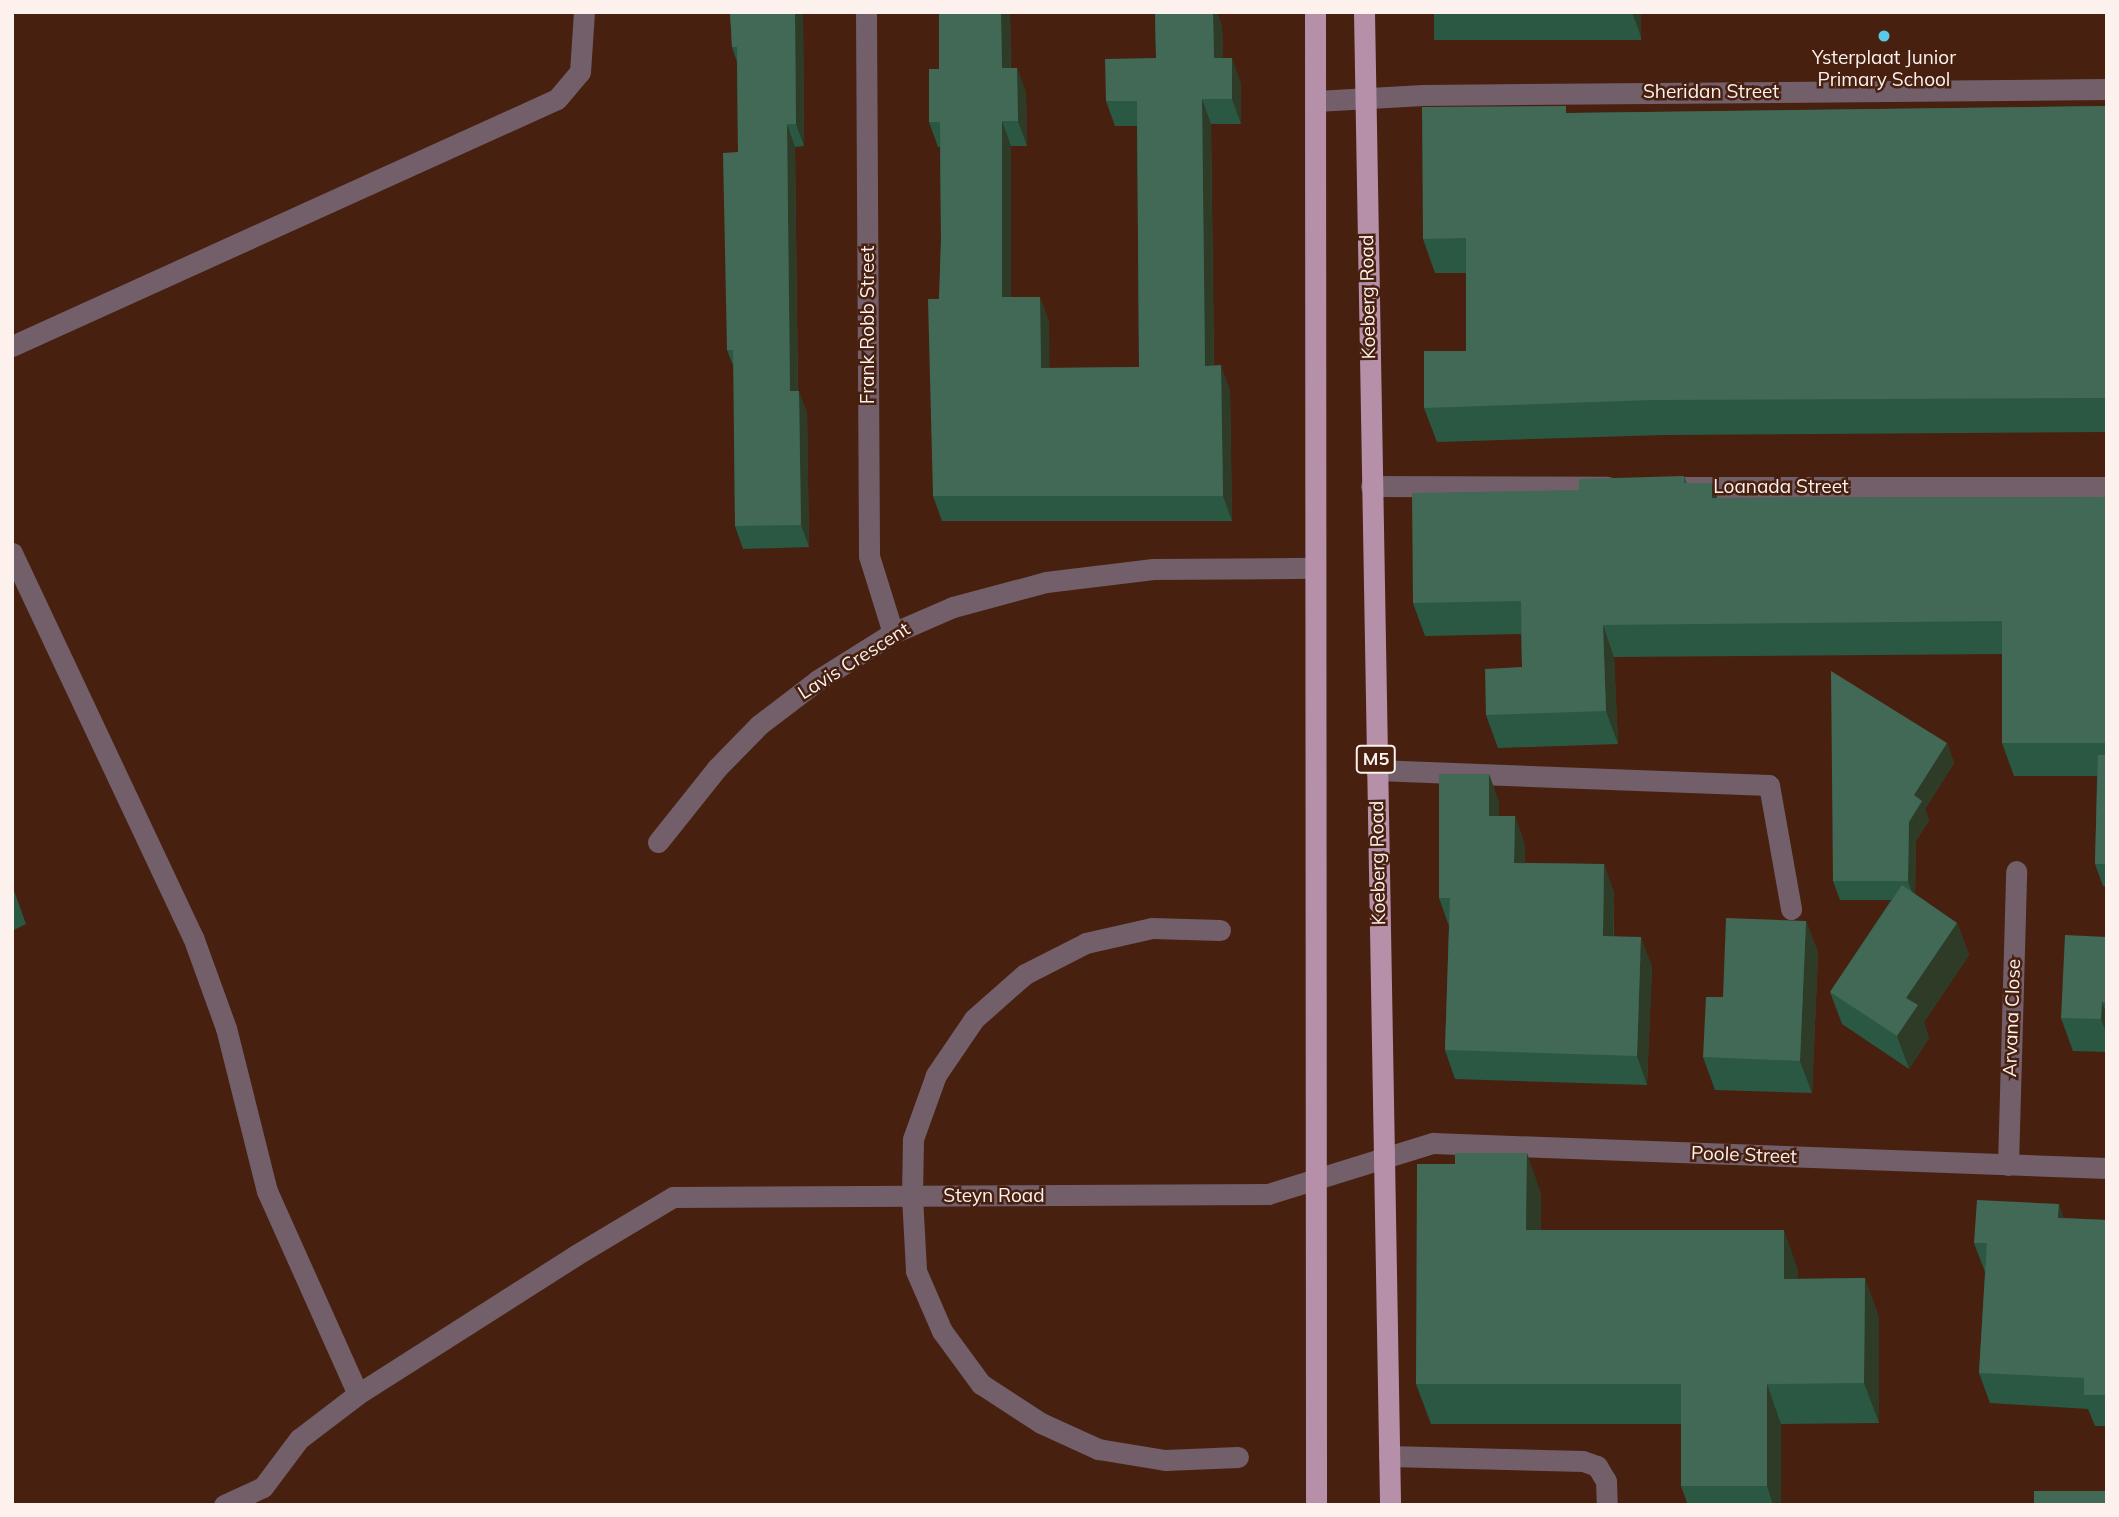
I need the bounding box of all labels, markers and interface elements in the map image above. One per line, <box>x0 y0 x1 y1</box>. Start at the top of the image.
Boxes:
marker: Ysterplaat Junior Primary School <box>1876 28 1892 44</box>
place label: Ysterplaat Junior Primary School <box>1812 47 1956 91</box>
street label: Sheridan Street <box>1643 81 1779 103</box>
street label: Koeberg Road <box>1356 235 1380 359</box>
street label: Frank Robb Street <box>857 246 879 404</box>
street label: Loanada Street <box>1713 476 1849 498</box>
street label: Lavis Crescent <box>794 618 914 704</box>
road number: M5 <box>1355 744 1397 774</box>
street label: Koeberg Road <box>1366 801 1390 925</box>
street label: Arvana Close <box>1999 958 2025 1078</box>
street label: Poole Street <box>1691 1142 1797 1168</box>
street label: Steyn Road <box>943 1185 1045 1207</box>

